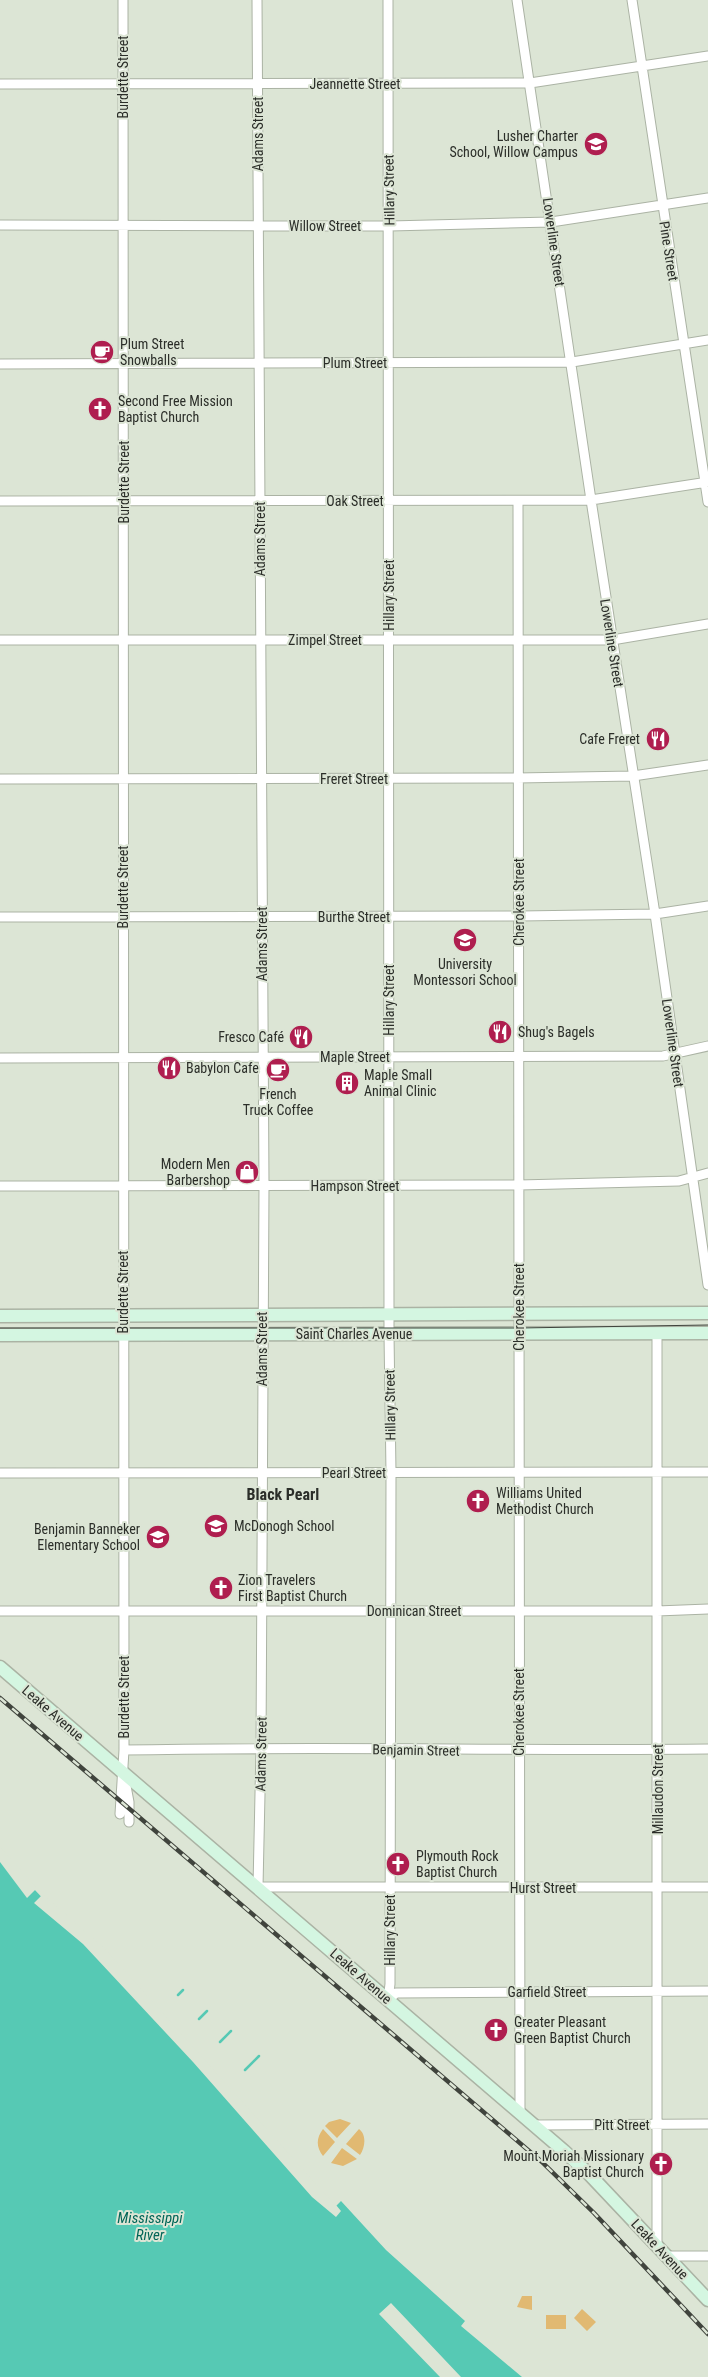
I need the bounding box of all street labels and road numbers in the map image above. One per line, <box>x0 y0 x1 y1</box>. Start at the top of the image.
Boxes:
street label: Burdette Street <box>115 36 131 118</box>
street label: Jeannette Street <box>309 76 401 92</box>
street label: Adams Street <box>250 97 266 171</box>
street label: Hillary Street <box>380 154 398 226</box>
street label: Lowerline Street <box>540 197 568 287</box>
street label: Willow Street <box>289 218 361 234</box>
street label: Pine Street <box>656 220 682 282</box>
street label: Plum Street <box>323 355 387 371</box>
street label: Burdette Street <box>116 441 132 523</box>
street label: Oak Street <box>326 493 384 509</box>
street label: Adams Street <box>252 502 268 576</box>
street label: Hillary Street <box>381 559 397 631</box>
street label: Lowerline Street <box>597 598 627 688</box>
street label: Zimpel Street <box>288 632 362 648</box>
street label: Freret Street <box>320 771 388 787</box>
street label: Burdette Street <box>115 846 131 928</box>
street label: Cherokee Street <box>511 858 527 946</box>
street label: Adams Street <box>254 907 270 981</box>
street label: Burthe Street <box>318 909 390 925</box>
street label: Hillary Street <box>381 964 397 1036</box>
street label: Lowerline Street <box>659 998 687 1088</box>
street label: Maple Street <box>320 1049 390 1065</box>
street label: Hampson Street <box>310 1178 400 1194</box>
street label: Burdette Street <box>115 1251 131 1333</box>
street label: Cherokee Street <box>511 1263 527 1351</box>
street label: Adams Street <box>254 1312 270 1386</box>
street label: Saint Charles Avenue <box>296 1326 413 1342</box>
street label: Hillary Street <box>381 1369 399 1441</box>
street label: Pearl Street <box>322 1465 386 1481</box>
street label: Dominican Street <box>367 1603 461 1619</box>
street label: Burdette Street <box>116 1656 132 1738</box>
street label: Cherokee Street <box>511 1668 527 1756</box>
street label: Leake Avenue <box>19 1682 87 1744</box>
street label: Adams Street <box>252 1717 270 1791</box>
street label: Benjamin Street <box>372 1741 460 1759</box>
street label: Millaudon Street <box>650 1744 666 1834</box>
street label: Hurst Street <box>510 1880 576 1896</box>
street label: Hillary Street <box>382 1894 398 1966</box>
street label: Leake Avenue <box>327 1945 395 2007</box>
street label: Garfield Street <box>508 1984 586 2000</box>
street label: Pitt Street <box>594 2117 650 2133</box>
street label: Leake Avenue <box>628 2216 692 2283</box>

